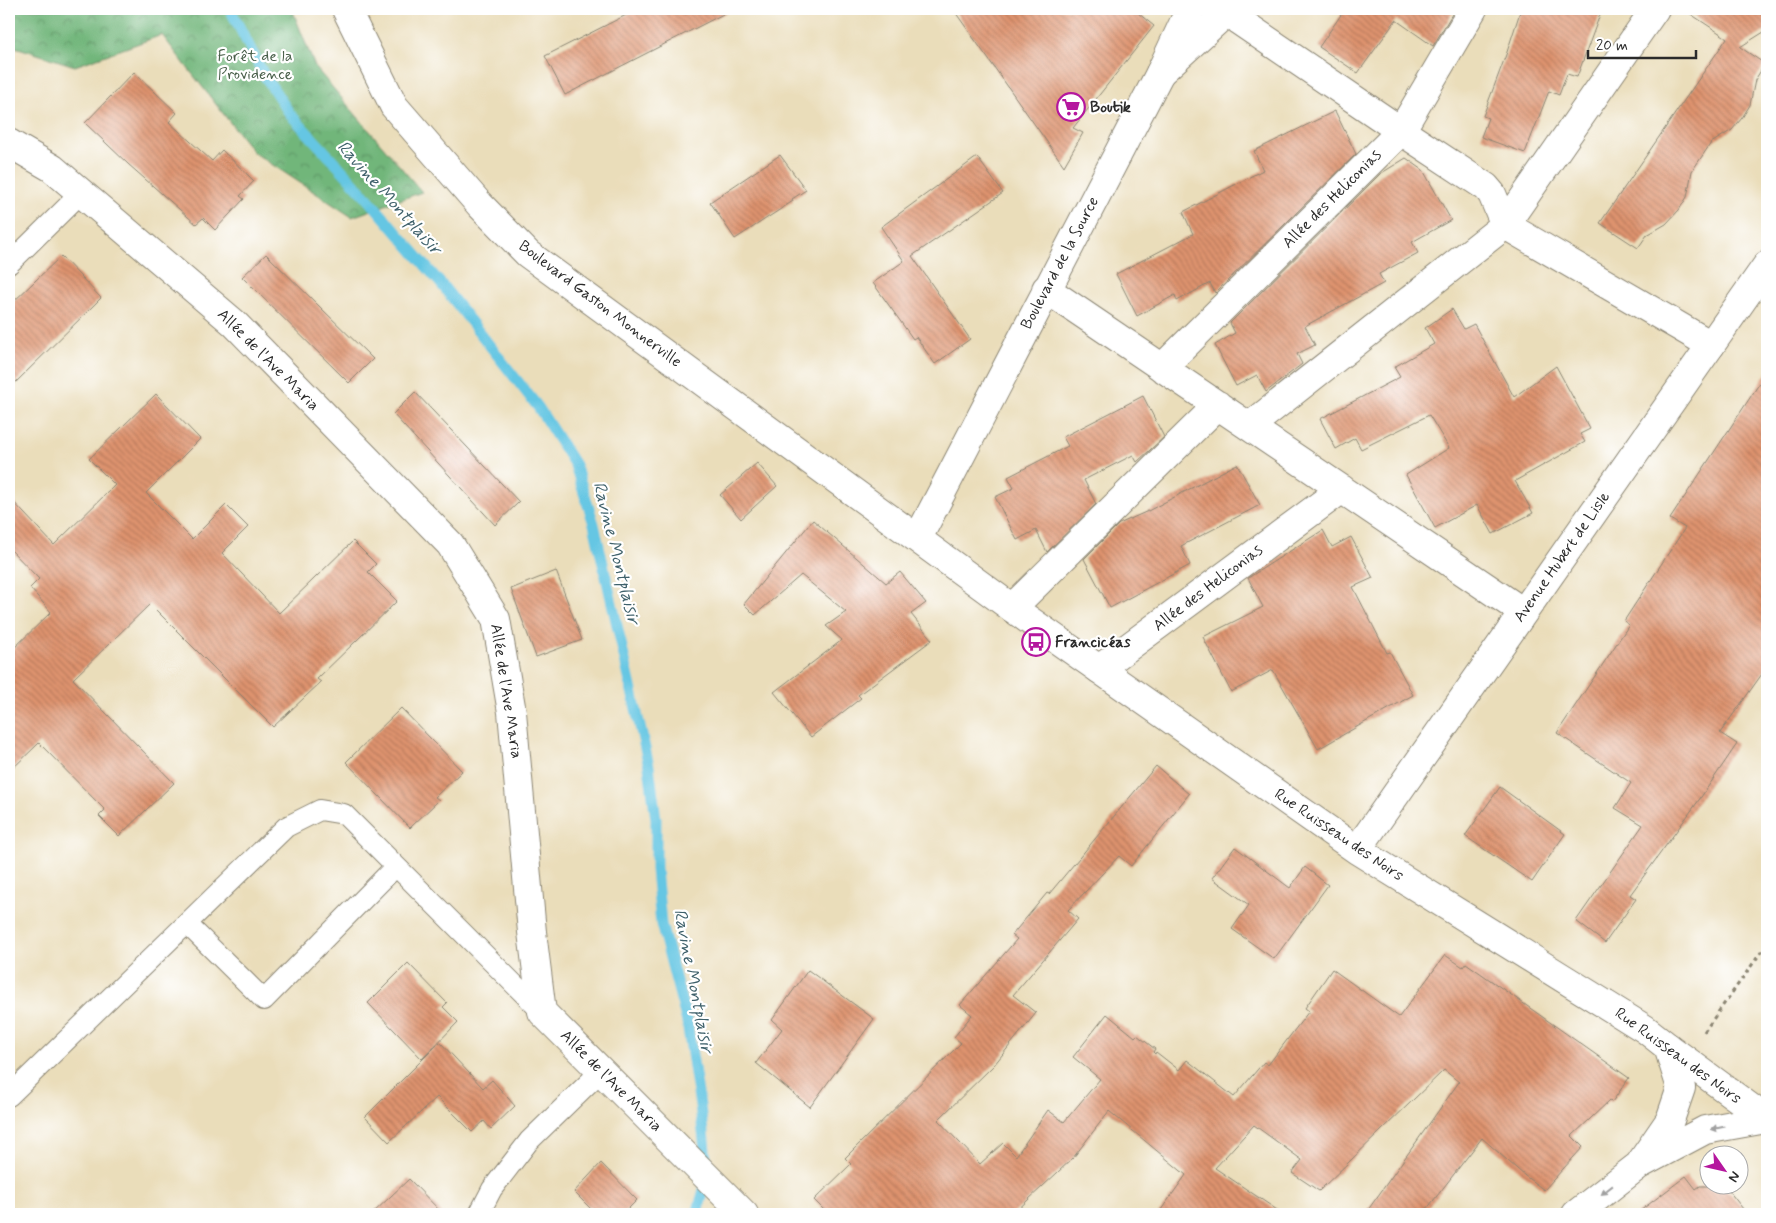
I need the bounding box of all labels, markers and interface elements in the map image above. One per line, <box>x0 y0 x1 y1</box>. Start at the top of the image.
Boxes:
scale bar <box>1588 28 1696 60</box>
text: 20 m <box>1596 36 1628 56</box>
park label: Forêt de la Providence <box>218 46 293 85</box>
supermarket icon: Boutik <box>1056 92 1086 122</box>
place label: Boutik <box>1090 97 1131 118</box>
water label: Ravine Montplaisir <box>331 136 448 262</box>
street label: Allée des Heliconias <box>1278 145 1386 253</box>
street label: Boulevard de la Source <box>1016 193 1104 333</box>
street label: Boulevard Gaston Monnerville <box>514 236 686 372</box>
street label: Allée de l'Ave Maria <box>212 304 324 416</box>
water label: Ravine Montplaisir <box>587 479 646 629</box>
street label: Avenue Hubert de Lisle <box>1509 487 1615 627</box>
street label: Allée des Heliconias <box>1149 540 1267 636</box>
street label: Allée de l'Ave Maria <box>485 622 527 760</box>
bus stop icon: Francicéas <box>1021 627 1051 657</box>
place label: Francicéas <box>1055 632 1132 653</box>
street label: Rue Ruisseau des Noirs <box>1270 784 1408 886</box>
water label: Ravine Montplaisir <box>667 907 719 1057</box>
street label: Rue Ruisseau des Noirs <box>1610 1003 1746 1109</box>
street label: Allée de l'Ave Maria <box>555 1025 667 1137</box>
one-way arrow <box>1709 1124 1725 1132</box>
north arrow <box>1698 1146 1748 1196</box>
text: N <box>1724 1168 1744 1186</box>
one-way arrow <box>1601 1184 1614 1195</box>

